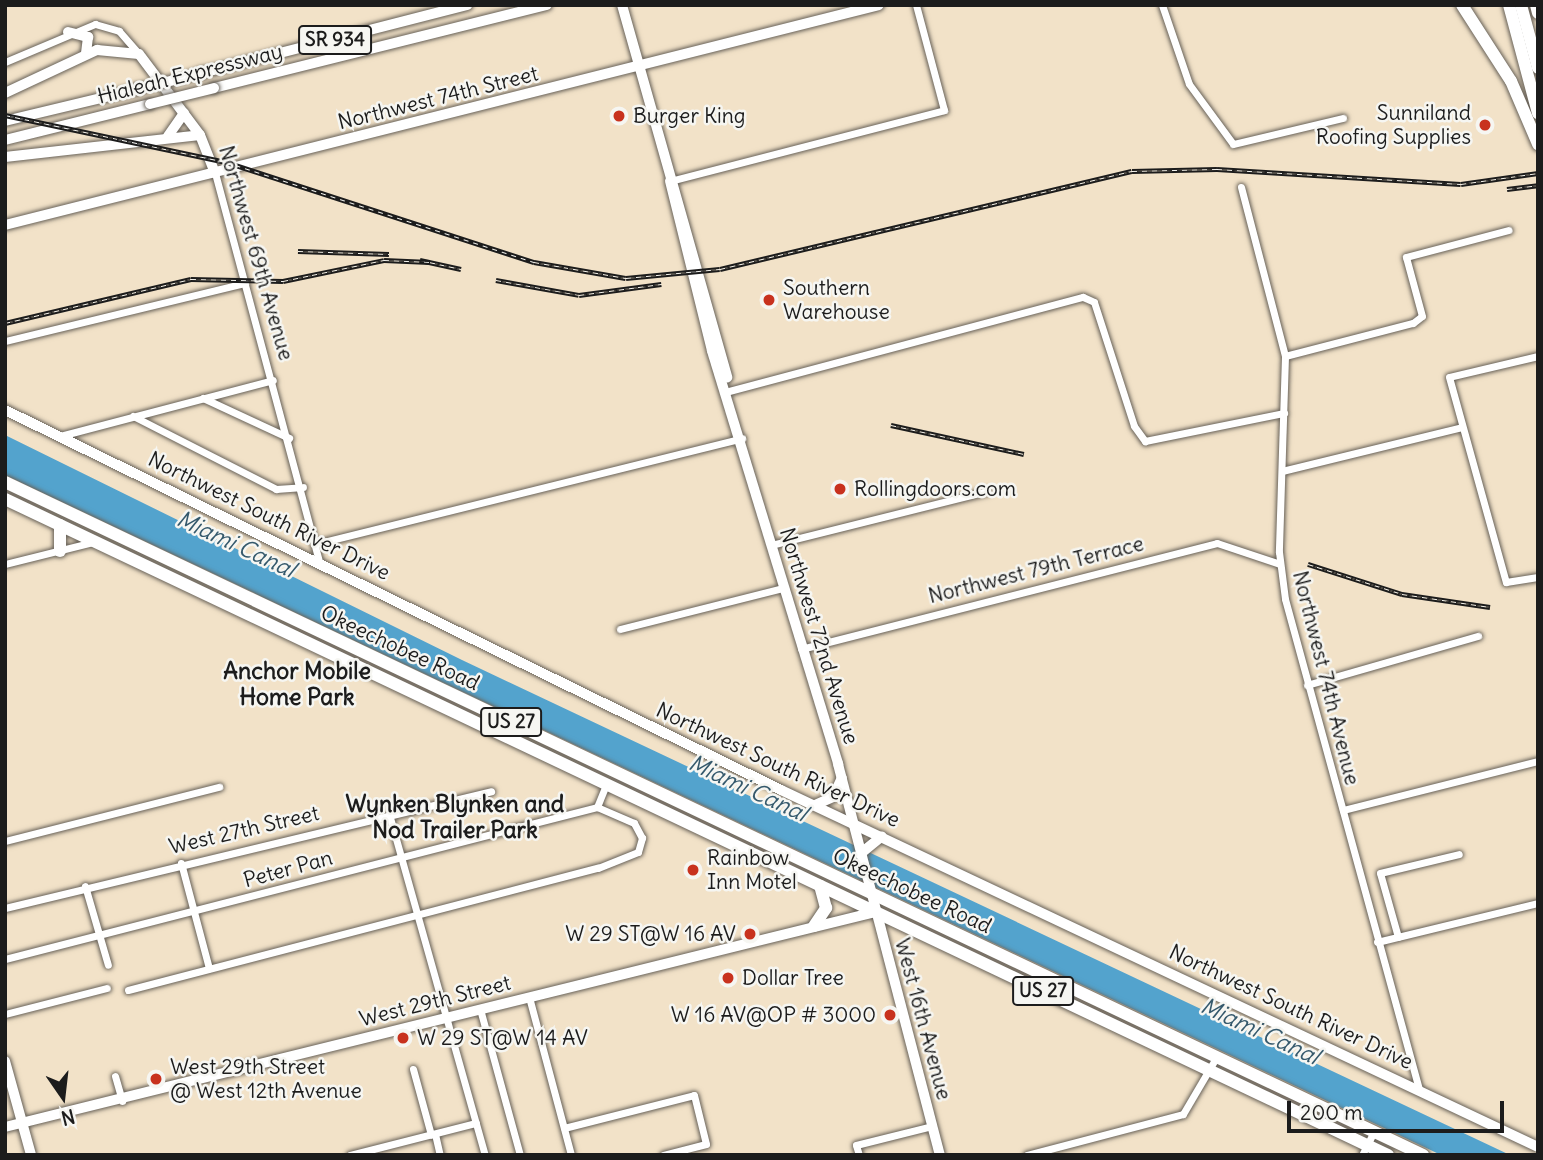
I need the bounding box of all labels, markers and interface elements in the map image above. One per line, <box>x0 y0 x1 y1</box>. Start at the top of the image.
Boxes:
road number: SR 934 <box>296 24 374 56</box>
street label: Hialeah Expressway <box>95 39 285 109</box>
street label: Northwest 74th Street <box>335 61 541 135</box>
place label: Sunniland Roofing Supplies <box>1316 100 1471 150</box>
place label: Burger King <box>633 103 746 129</box>
marker: Burger King <box>611 108 627 124</box>
marker: Sunniland Roofing Supplies <box>1477 117 1493 133</box>
street label: Northwest 69th Avenue <box>213 143 299 363</box>
place label: Southern Warehouse <box>783 275 890 325</box>
marker: Southern Warehouse <box>761 292 777 308</box>
street label: Northwest South River Drive <box>144 446 394 586</box>
place label: Rollingdoors.com <box>854 476 1016 502</box>
marker: Rollingdoors.com <box>832 481 848 497</box>
water label: Miami Canal <box>172 505 300 583</box>
street label: Northwest 72nd Avenue <box>774 525 864 747</box>
street label: Northwest 79th Terrace <box>926 531 1146 609</box>
street label: Northwest 74th Avenue <box>1287 568 1365 788</box>
street label: Okeechobee Road <box>316 600 484 696</box>
district label: Anchor Mobile Home Park <box>223 657 371 711</box>
street label: Northwest South River Drive <box>652 697 904 833</box>
road number: US 27 <box>480 706 542 737</box>
water label: Miami Canal <box>684 749 812 827</box>
district label: Wynken Blynken and Nod Trailer Park <box>346 790 564 844</box>
street label: West 27th Street <box>166 800 322 860</box>
street label: Okeechobee Road <box>828 843 996 939</box>
street label: Peter Pan <box>241 845 335 893</box>
place label: Rainbow Inn Motel <box>707 845 797 895</box>
marker: Rainbow Inn Motel <box>685 862 701 878</box>
place label: W 29 ST@W 16 AV <box>565 921 736 947</box>
marker: W 29 ST@W 16 AV <box>742 926 758 942</box>
street label: West 16th Avenue <box>889 935 957 1103</box>
street label: Northwest South River Drive <box>1165 939 1417 1075</box>
place label: Dollar Tree <box>742 965 844 991</box>
street label: West 29th Street <box>357 970 513 1032</box>
marker: Dollar Tree <box>720 970 736 986</box>
road number: US 27 <box>1012 976 1074 1007</box>
water label: Miami Canal <box>1196 992 1324 1070</box>
place label: W 16 AV@OP # 3000 <box>671 1002 876 1028</box>
marker: W 16 AV@OP # 3000 <box>882 1007 898 1023</box>
place label: W 29 ST@W 14 AV <box>417 1025 588 1051</box>
marker: W 29 ST@W 14 AV <box>395 1030 411 1046</box>
place label: West 29th Street @ West 12th Avenue <box>170 1054 362 1104</box>
north arrow <box>28 1062 98 1132</box>
marker: West 29th Street @ West 12th Avenue <box>148 1071 164 1087</box>
scale bar <box>1291 1086 1508 1130</box>
text: 200 m <box>1300 1099 1363 1126</box>
text: N <box>59 1104 77 1131</box>

